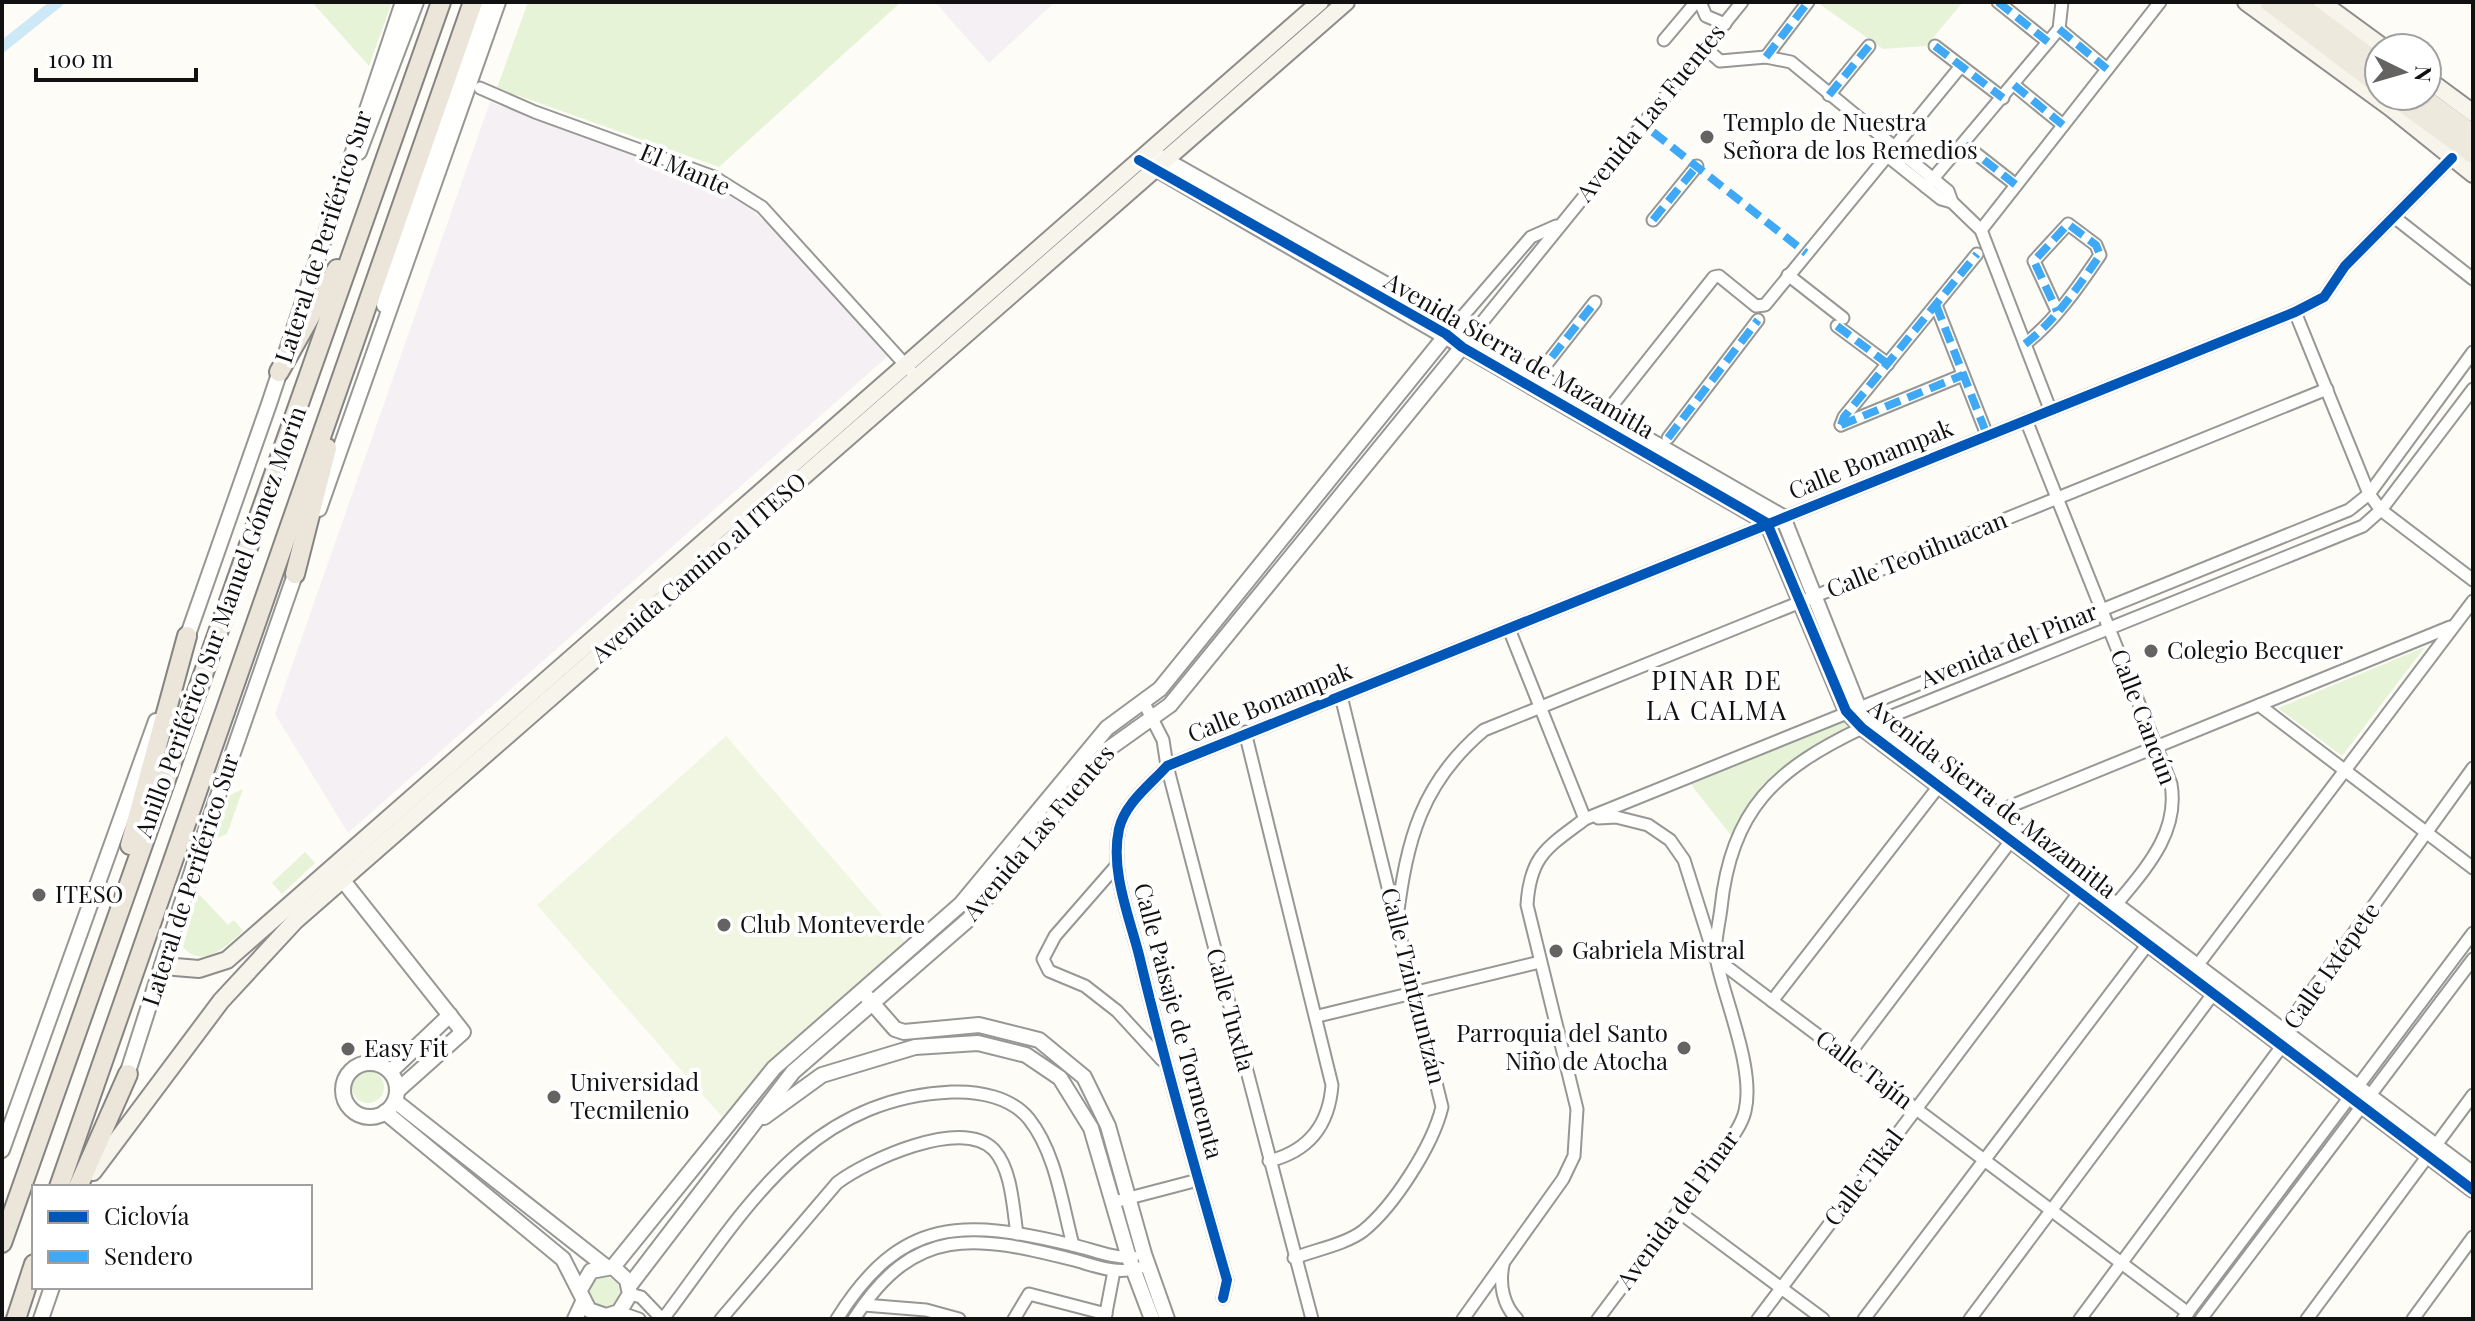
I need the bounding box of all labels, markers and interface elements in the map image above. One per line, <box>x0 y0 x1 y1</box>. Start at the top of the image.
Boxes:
street label: Avenida Las Fuentes <box>1567 16 1731 208</box>
scale bar <box>36 32 196 82</box>
north arrow <box>2363 32 2443 112</box>
text: 100 m <box>48 42 113 74</box>
text: N <box>2408 65 2440 83</box>
place label: Templo de Nuestra Señora de los Remedios <box>1723 105 1978 165</box>
street label: Lateral de Periférico Sur <box>266 106 378 367</box>
marker: Templo de Nuestra Señora de los Remedios <box>1698 128 1716 146</box>
street label: El Mante <box>636 135 736 201</box>
street label: Avenida Sierra de Mazamitla <box>1378 263 1661 445</box>
street label: Anillo Periférico Sur Manuel Gómez Morín <box>126 401 312 842</box>
street label: Calle Bonampak <box>1783 410 1958 506</box>
street label: Avenida Camino al ITESO <box>583 464 812 669</box>
street label: Calle Teotihuacan <box>1821 502 2011 604</box>
street label: Avenida del Pinar <box>1914 594 2102 695</box>
place label: Colegio Becquer <box>2167 633 2343 665</box>
marker: Colegio Becquer <box>2142 642 2160 660</box>
street label: Calle Cancún <box>2104 644 2185 789</box>
street label: Calle Bonampak <box>1182 653 1357 749</box>
district label: PINAR DE LA CALMA <box>1646 662 1788 727</box>
street label: Avenida Sierra de Mazamitla <box>1862 690 2124 904</box>
street label: Avenida Las Fuentes <box>954 737 1120 927</box>
street label: Lateral de Periférico Sur <box>133 749 245 1010</box>
place label: ITESO <box>55 877 123 909</box>
street label: Calle Paisaje de Tormemta <box>1128 879 1232 1162</box>
street label: Calle Tzintzuntzán <box>1375 884 1455 1087</box>
marker: ITESO <box>30 886 48 904</box>
street label: Calle Ixtépete <box>2275 895 2386 1035</box>
place label: Club Monteverde <box>740 907 925 939</box>
marker: Club Monteverde <box>715 916 733 934</box>
place label: Gabriela Mistral <box>1572 933 1745 965</box>
marker: Gabriela Mistral <box>1547 942 1565 960</box>
street label: Calle Tuxtla <box>1200 944 1264 1075</box>
place label: Parroquia del Santo Niño de Atocha <box>1456 1016 1668 1076</box>
street label: Calle Tajín <box>1810 1021 1920 1115</box>
place label: Easy Fit <box>364 1031 448 1063</box>
marker: Parroquia del Santo Niño de Atocha <box>1675 1039 1693 1057</box>
marker: Easy Fit <box>339 1040 357 1058</box>
place label: Universidad Tecmilenio <box>570 1065 699 1125</box>
marker: Universidad Tecmilenio <box>545 1088 563 1106</box>
street label: Calle Tikal <box>1816 1122 1909 1232</box>
street label: Avenida del Pinar <box>1607 1123 1745 1295</box>
legend <box>32 1185 312 1289</box>
text: Ciclovía <box>104 1199 190 1231</box>
text: Sendero <box>104 1239 193 1271</box>

